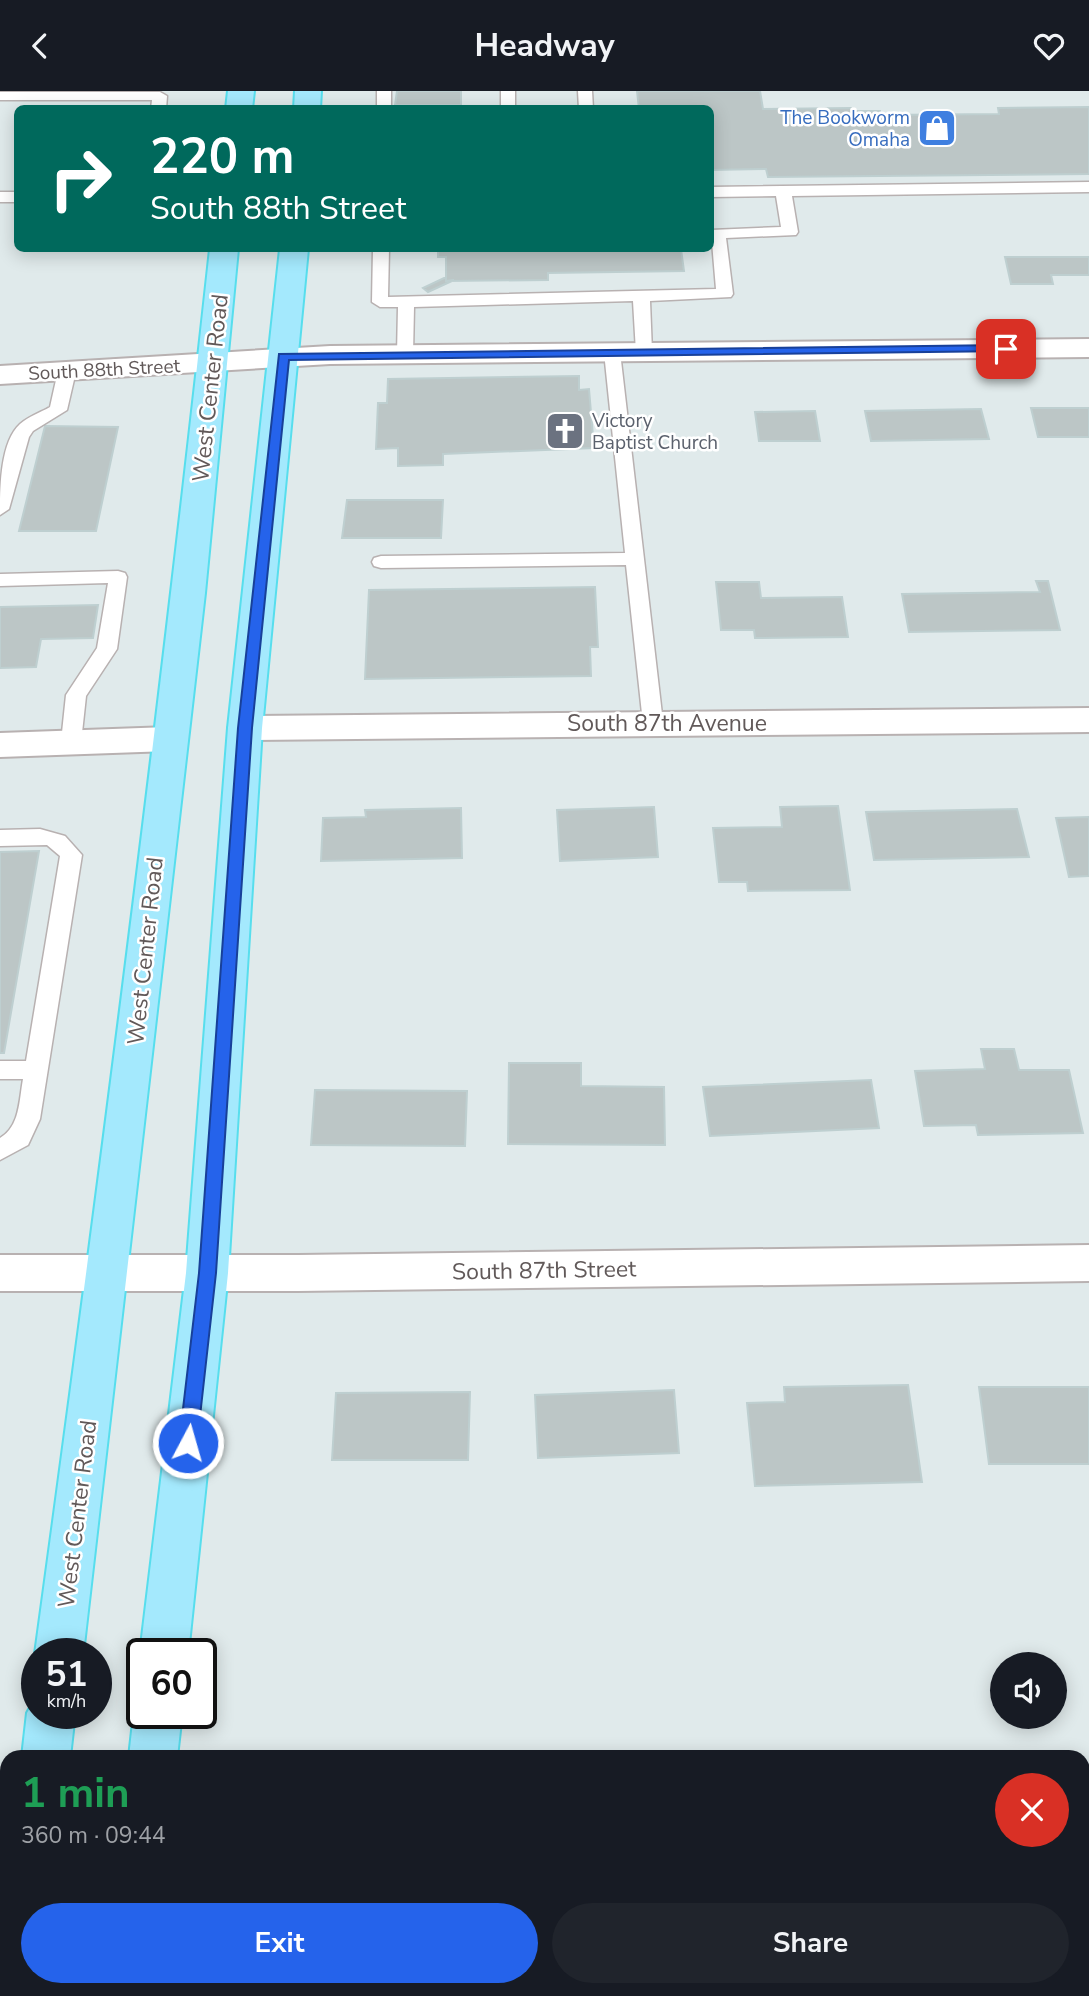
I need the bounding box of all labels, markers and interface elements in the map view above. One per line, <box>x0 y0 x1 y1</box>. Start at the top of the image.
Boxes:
text: Headway <box>475 24 614 67</box>
icon: back <box>21 27 59 65</box>
icon: heart <box>1030 27 1068 65</box>
place label: The Bookworm Omaha <box>780 105 910 153</box>
shop icon: The Bookworm Omaha <box>916 107 958 149</box>
text: 220 m <box>150 123 294 190</box>
icon: right <box>35 133 126 224</box>
text: South 88th Street <box>150 187 406 230</box>
street label: West Center Road <box>185 292 236 484</box>
pin <box>976 319 1036 379</box>
icon: arrive <box>987 330 1025 368</box>
street label: South 88th Street <box>27 353 181 387</box>
place label: Victory Baptist Church <box>591 408 718 456</box>
church icon: Victory Baptist Church <box>544 410 586 452</box>
street label: South 87th Avenue <box>567 708 767 739</box>
street label: West Center Road <box>120 855 171 1047</box>
street label: South 87th Street <box>452 1253 637 1288</box>
position arrow <box>151 1406 225 1480</box>
street label: West Center Road <box>51 1418 104 1610</box>
speed limit sign: 60 <box>126 1638 217 1729</box>
text: 51 <box>45 1651 88 1698</box>
map controls <box>990 1652 1067 1729</box>
button: sound <box>990 1652 1067 1729</box>
text: km/h <box>47 1689 86 1713</box>
text: 1 min <box>21 1765 130 1822</box>
button: close <box>995 1773 1069 1847</box>
text: 360 m · 09:44 <box>21 1820 166 1851</box>
button: Exit <box>21 1903 538 1983</box>
button: Share <box>552 1903 1069 1983</box>

